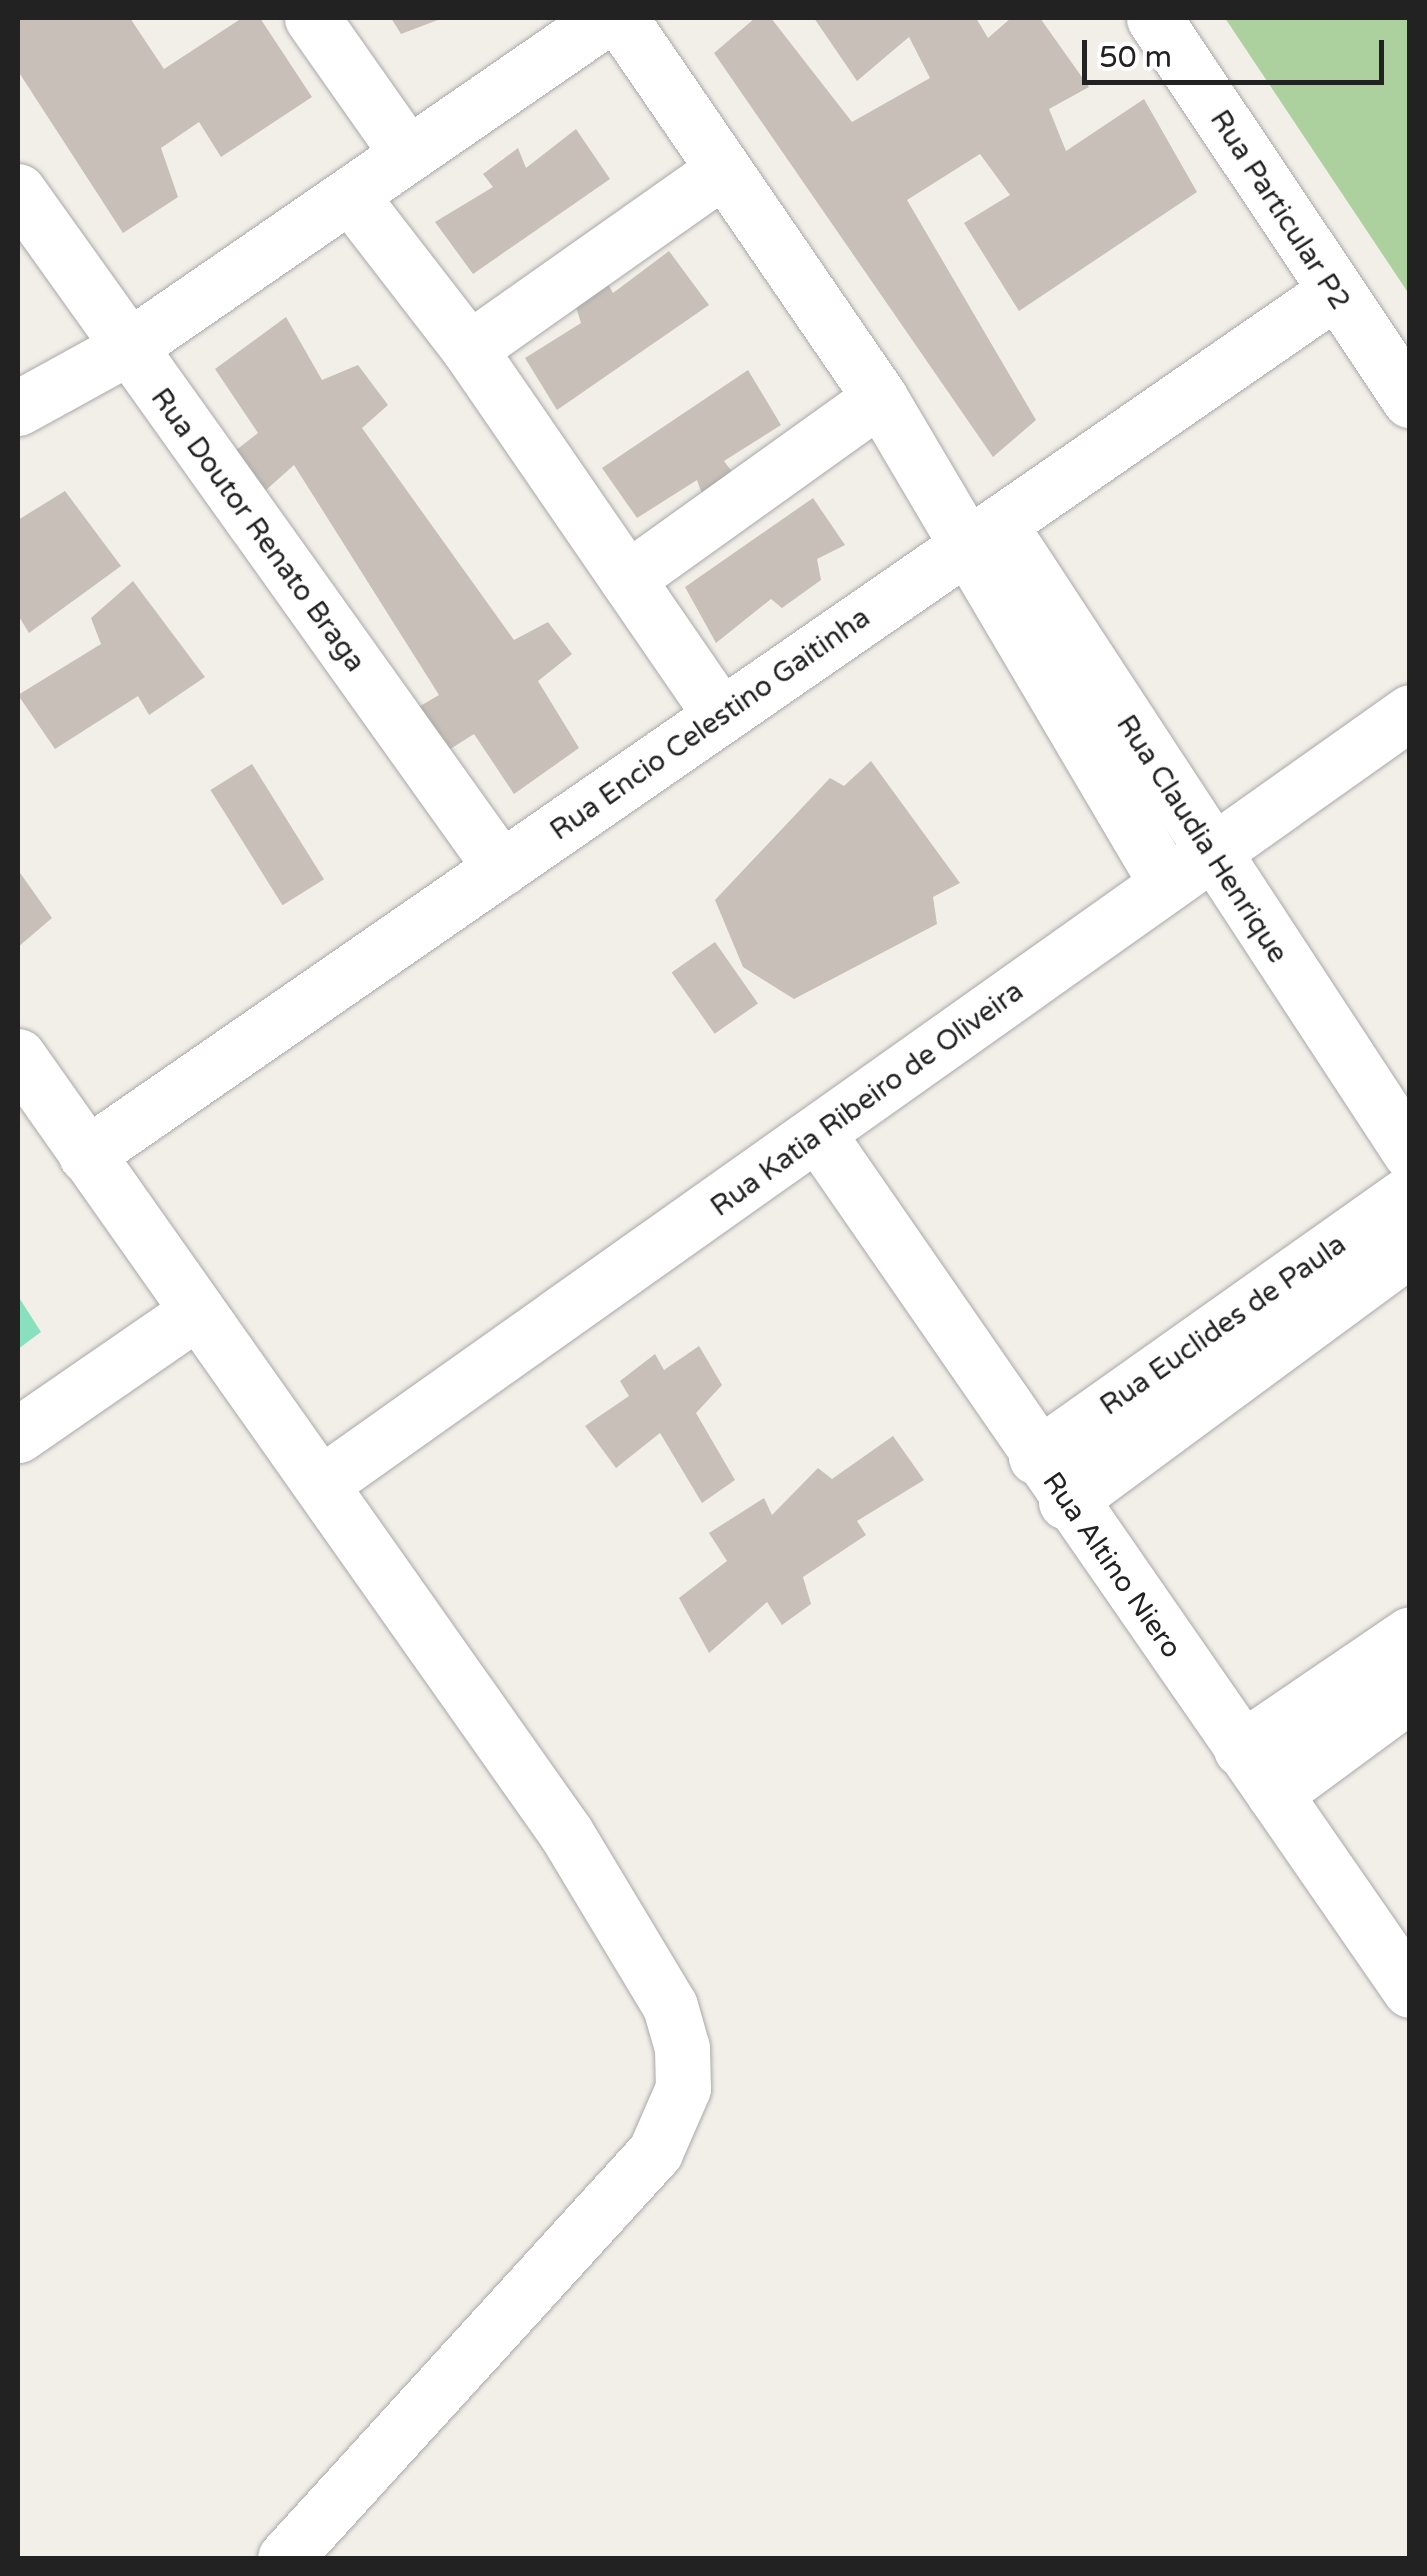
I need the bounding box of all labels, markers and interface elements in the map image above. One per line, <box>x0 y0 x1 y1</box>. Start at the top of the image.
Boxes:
scale bar <box>1087 20 1390 82</box>
text: 50 m <box>1099 39 1172 76</box>
street label: Rua Particular P2 <box>1203 104 1357 316</box>
street label: Rua Doutor Renato Braga <box>144 382 372 678</box>
street label: Rua Encio Celestino Gaitinha <box>544 601 876 847</box>
street label: Rua Claudia Henrique <box>1109 709 1295 969</box>
street label: Rua Katia Ribeiro de Oliveira <box>704 974 1030 1224</box>
street label: Rua Euclides de Paula <box>1094 1228 1352 1422</box>
street label: Rua Altino Niero <box>1035 1466 1189 1664</box>

